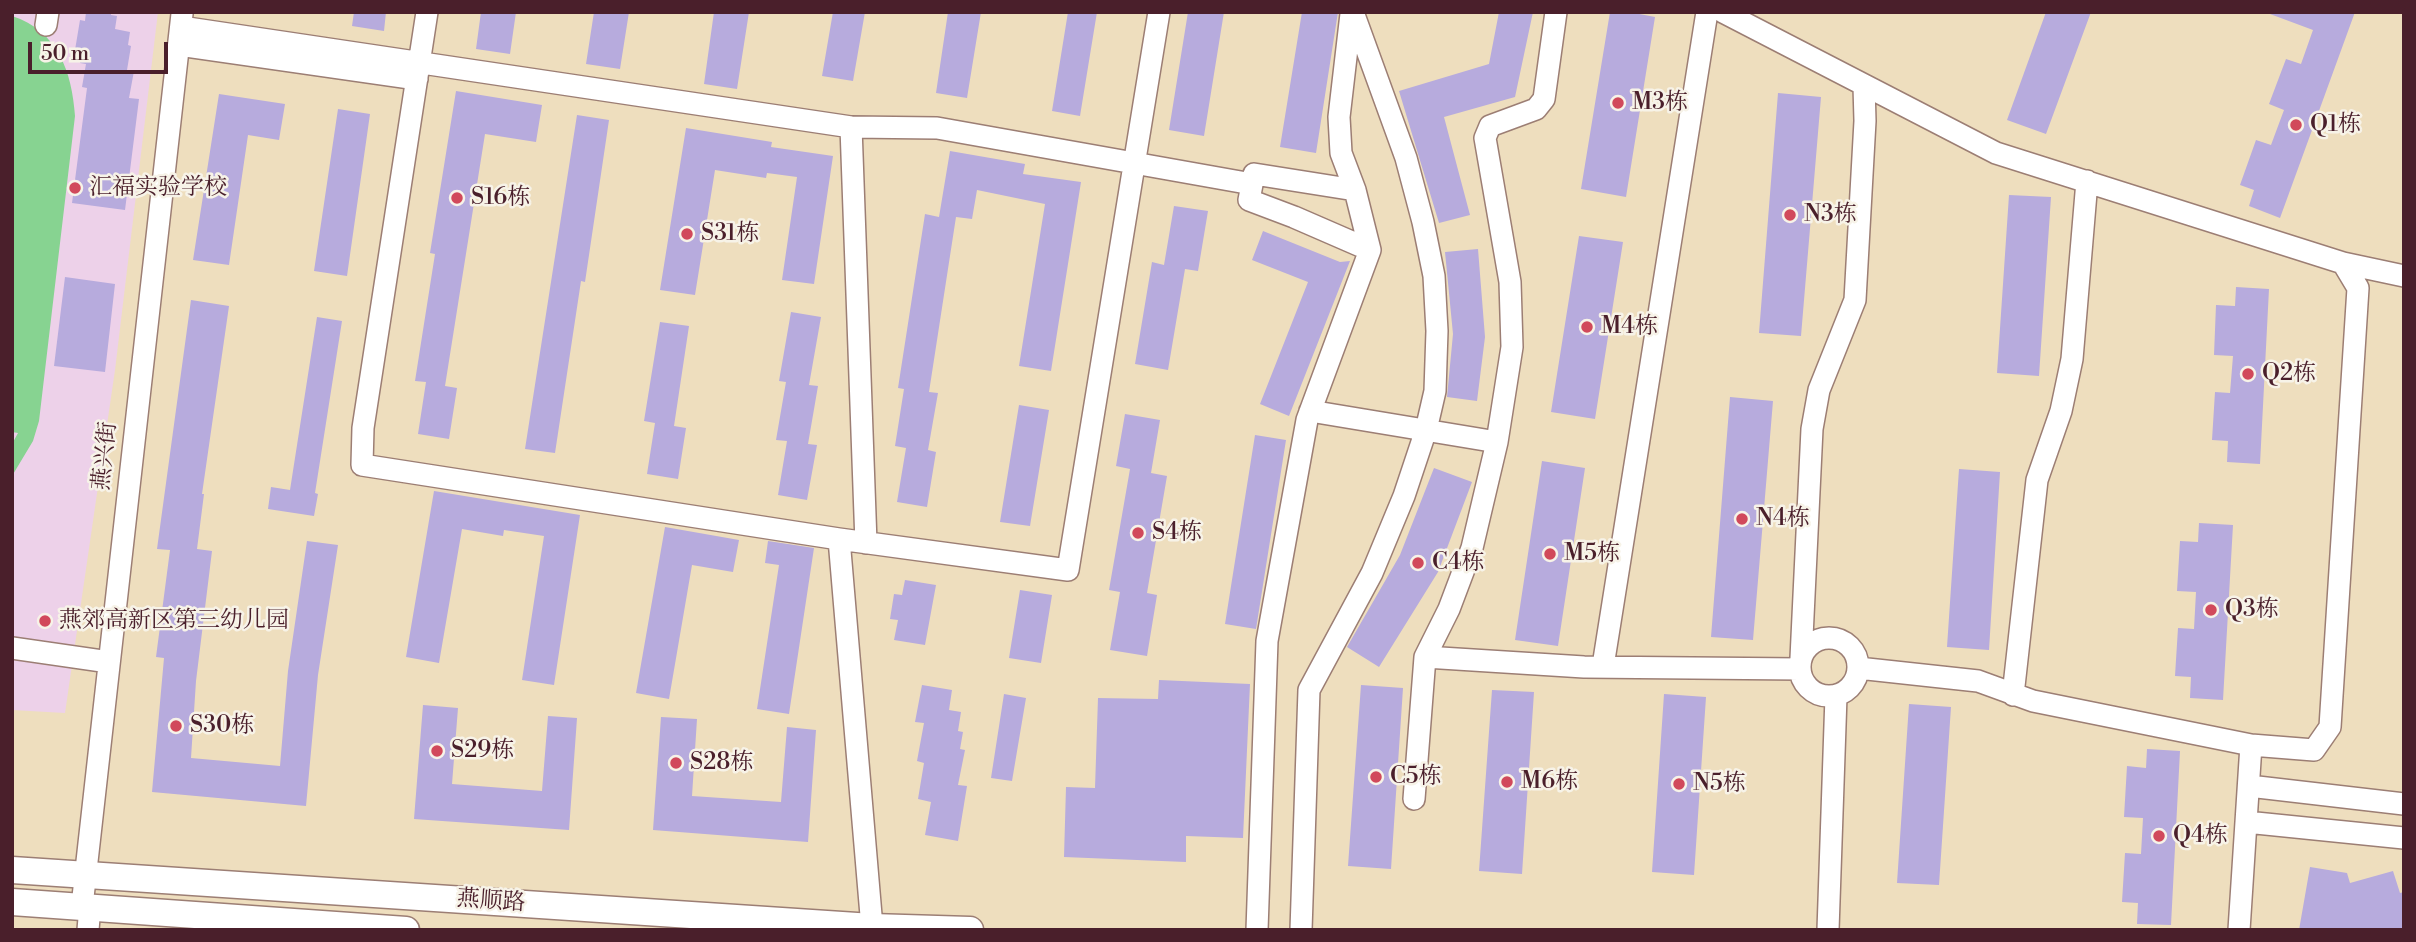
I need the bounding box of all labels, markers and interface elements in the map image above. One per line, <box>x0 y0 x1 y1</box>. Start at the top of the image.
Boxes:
scale bar <box>32 28 172 72</box>
text: 50 m <box>41 41 89 67</box>
place label: M3栋 <box>1632 89 1688 117</box>
marker: M3栋 <box>1610 95 1626 111</box>
place label: Q1栋 <box>2310 111 2361 139</box>
marker: Q1栋 <box>2288 117 2304 133</box>
place label: 汇福实验学校 <box>89 174 227 202</box>
marker: 汇福实验学校 <box>67 180 83 196</box>
place label: S16栋 <box>471 184 530 212</box>
marker: S16栋 <box>449 190 465 206</box>
place label: N3栋 <box>1804 201 1857 229</box>
marker: N3栋 <box>1782 207 1798 223</box>
place label: S31栋 <box>701 220 759 248</box>
marker: S31栋 <box>679 226 695 242</box>
place label: M4栋 <box>1601 313 1658 341</box>
marker: M4栋 <box>1579 319 1595 335</box>
place label: Q2栋 <box>2262 360 2316 388</box>
marker: Q2栋 <box>2240 366 2256 382</box>
street label: 燕兴街 <box>89 420 123 492</box>
place label: N4栋 <box>1756 505 1810 533</box>
marker: N4栋 <box>1734 511 1750 527</box>
place label: S4栋 <box>1152 519 1202 547</box>
marker: S4栋 <box>1130 525 1146 541</box>
place label: M5栋 <box>1564 540 1620 568</box>
marker: M5栋 <box>1542 546 1558 562</box>
place label: C4栋 <box>1432 549 1484 577</box>
marker: C4栋 <box>1410 555 1426 571</box>
place label: Q3栋 <box>2225 596 2279 624</box>
marker: Q3栋 <box>2203 602 2219 618</box>
place label: 燕郊高新区第三幼儿园 <box>59 607 289 635</box>
marker: 燕郊高新区第三幼儿园 <box>37 613 53 629</box>
place label: S30栋 <box>190 712 254 740</box>
marker: S30栋 <box>168 718 184 734</box>
place label: S29栋 <box>451 737 514 765</box>
marker: S29栋 <box>429 743 445 759</box>
place label: S28栋 <box>690 749 753 777</box>
marker: S28栋 <box>668 755 684 771</box>
place label: C5栋 <box>1390 763 1441 791</box>
place label: M6栋 <box>1521 768 1578 796</box>
marker: C5栋 <box>1368 769 1384 785</box>
place label: N5栋 <box>1693 770 1746 798</box>
marker: M6栋 <box>1499 774 1515 790</box>
marker: N5栋 <box>1671 776 1687 792</box>
place label: Q4栋 <box>2173 822 2228 850</box>
marker: Q4栋 <box>2151 828 2167 844</box>
street label: 燕顺路 <box>456 886 526 918</box>

